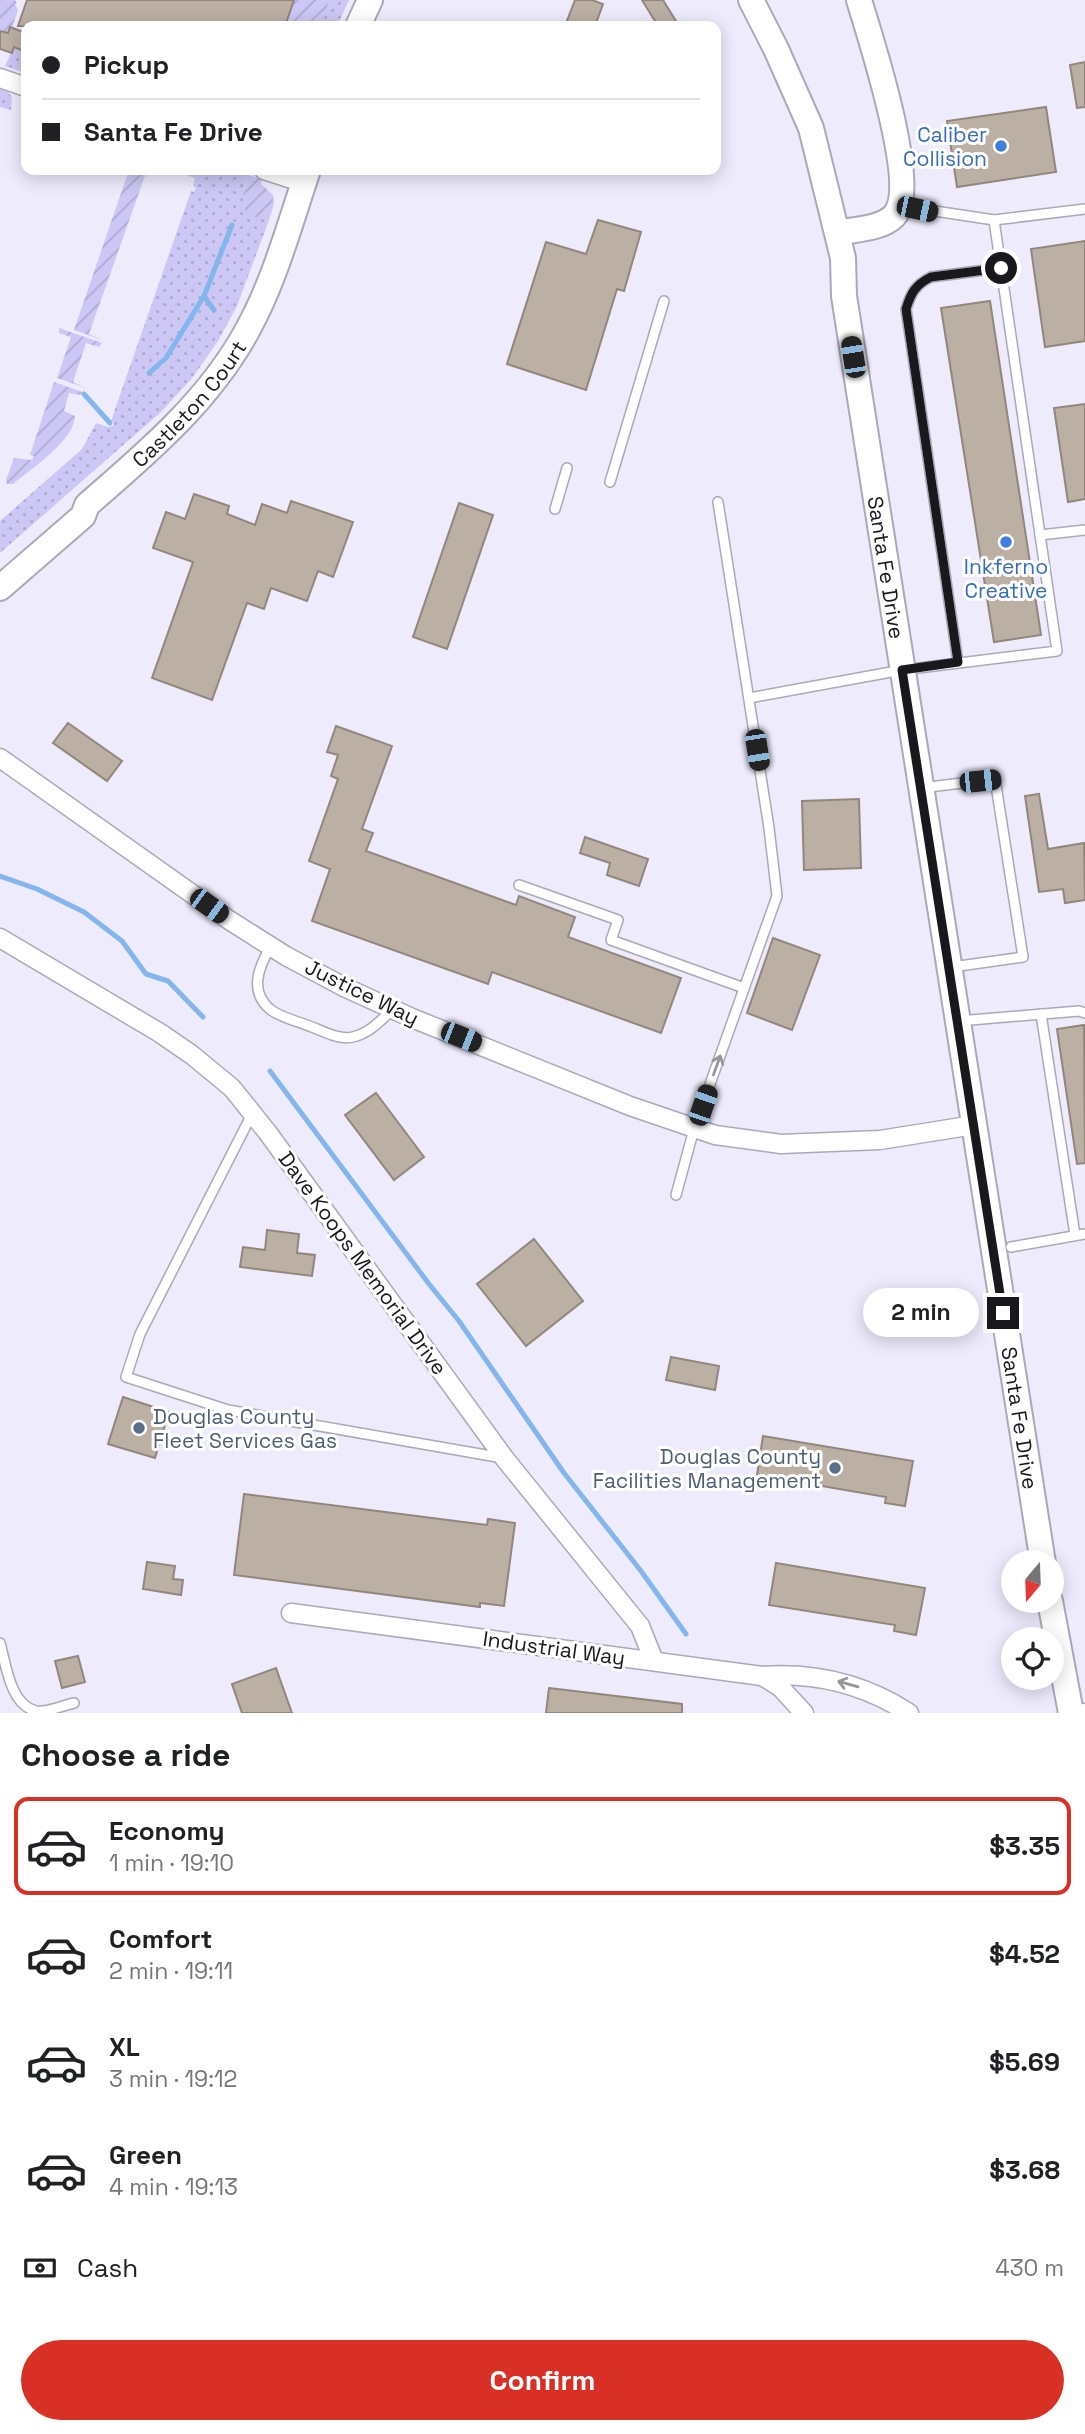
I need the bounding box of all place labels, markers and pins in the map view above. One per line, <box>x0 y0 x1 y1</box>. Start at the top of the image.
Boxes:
place label: Caliber Collision <box>903 121 987 172</box>
marker: Caliber Collision <box>993 138 1009 154</box>
marker: Inkferno Creative <box>998 534 1014 550</box>
place label: Inkferno Creative <box>964 553 1048 604</box>
place label: Douglas County Fleet Services Gas <box>153 1403 337 1454</box>
marker: Douglas County Fleet Services Gas <box>131 1420 147 1436</box>
place label: Douglas County Facilities Management <box>593 1443 821 1494</box>
marker: Douglas County Facilities Management <box>827 1460 843 1476</box>

